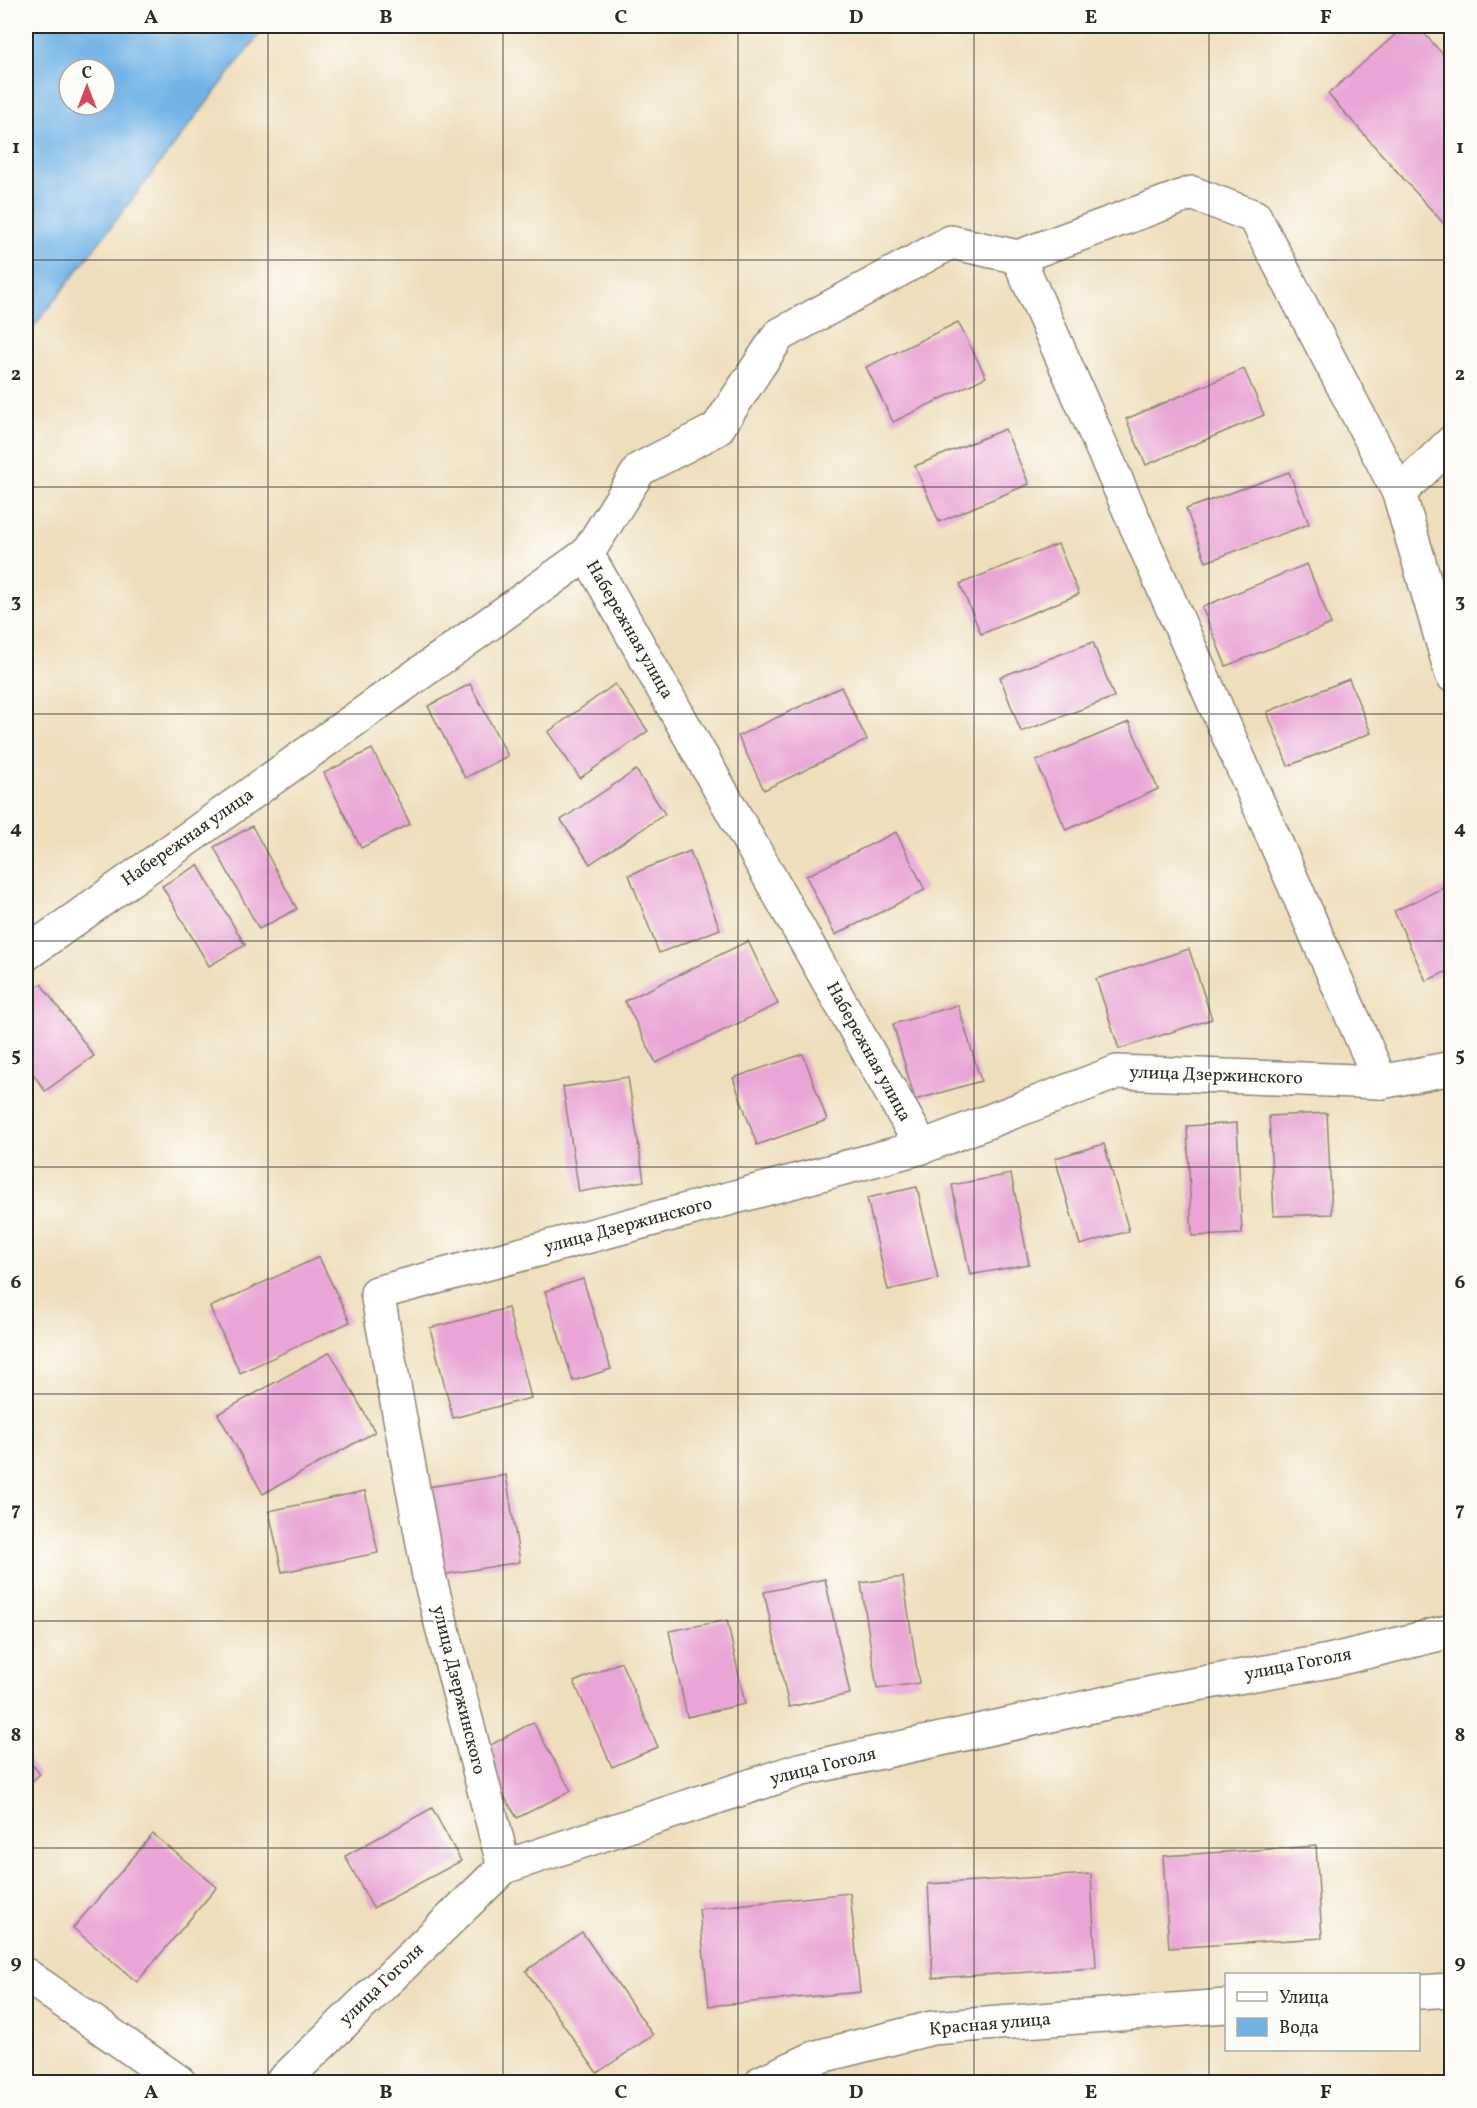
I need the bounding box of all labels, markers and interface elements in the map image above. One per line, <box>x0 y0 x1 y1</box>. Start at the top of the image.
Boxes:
text: A <box>144 4 158 32</box>
text: B <box>379 4 393 32</box>
text: C <box>615 4 628 32</box>
text: D <box>849 4 863 32</box>
text: E <box>1085 4 1097 32</box>
text: F <box>1320 4 1332 32</box>
north arrow <box>57 57 117 117</box>
text: С <box>82 63 92 85</box>
text: 1 <box>12 134 20 162</box>
text: 1 <box>1456 134 1464 162</box>
text: 2 <box>11 361 21 389</box>
text: 2 <box>1455 361 1465 389</box>
street label: Набережная улица <box>579 556 679 704</box>
text: 3 <box>11 588 21 616</box>
text: 3 <box>1455 588 1465 616</box>
street label: Набережная улица <box>117 783 259 893</box>
text: 4 <box>10 815 22 843</box>
text: 4 <box>1454 815 1466 843</box>
street label: Набережная улица <box>819 978 917 1126</box>
text: 5 <box>11 1042 21 1070</box>
text: 5 <box>1455 1042 1465 1070</box>
street label: улица Дзержинского <box>1129 1060 1303 1092</box>
street label: улица Дзержинского <box>541 1191 715 1261</box>
text: 6 <box>11 1269 22 1297</box>
text: 6 <box>1455 1269 1466 1297</box>
text: 7 <box>11 1496 21 1524</box>
text: 7 <box>1455 1496 1465 1524</box>
street label: улица Дзержинского <box>425 1603 491 1777</box>
street label: улица Гоголя <box>1242 1642 1354 1688</box>
text: 8 <box>11 1722 21 1750</box>
text: 8 <box>1455 1722 1465 1750</box>
street label: улица Гоголя <box>767 1742 879 1792</box>
street label: улица Гоголя <box>334 1938 430 2032</box>
text: 9 <box>10 1949 22 1977</box>
text: 9 <box>1454 1949 1466 1977</box>
legend <box>1225 1973 1420 2051</box>
text: Улица <box>1279 1986 1329 2011</box>
street label: Красная улица <box>928 2007 1052 2043</box>
text: Вода <box>1279 2016 1319 2041</box>
text: A <box>144 2079 158 2107</box>
text: B <box>379 2079 393 2107</box>
text: C <box>615 2079 628 2107</box>
text: D <box>849 2079 863 2107</box>
text: E <box>1085 2079 1097 2107</box>
text: F <box>1320 2079 1332 2107</box>

